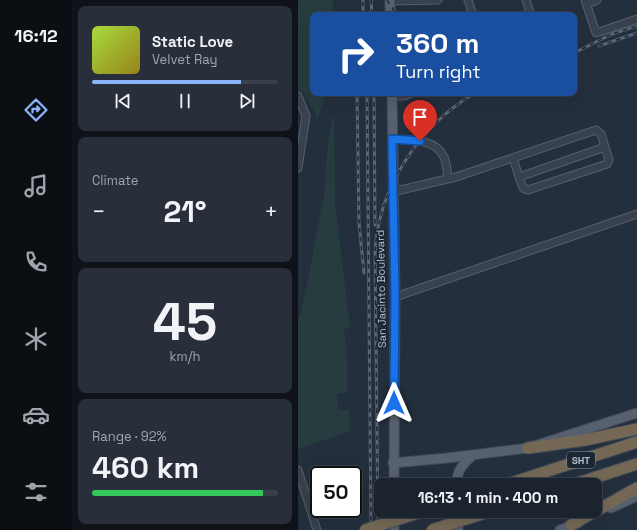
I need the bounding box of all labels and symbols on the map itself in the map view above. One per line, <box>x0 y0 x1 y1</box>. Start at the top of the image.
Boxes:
pin <box>403 100 437 141</box>
street label: San Jacinto Boulevard <box>373 230 389 348</box>
position arrow <box>373 382 415 424</box>
road number: SHT <box>567 452 595 468</box>
speed limit sign: 50 <box>310 466 362 518</box>

